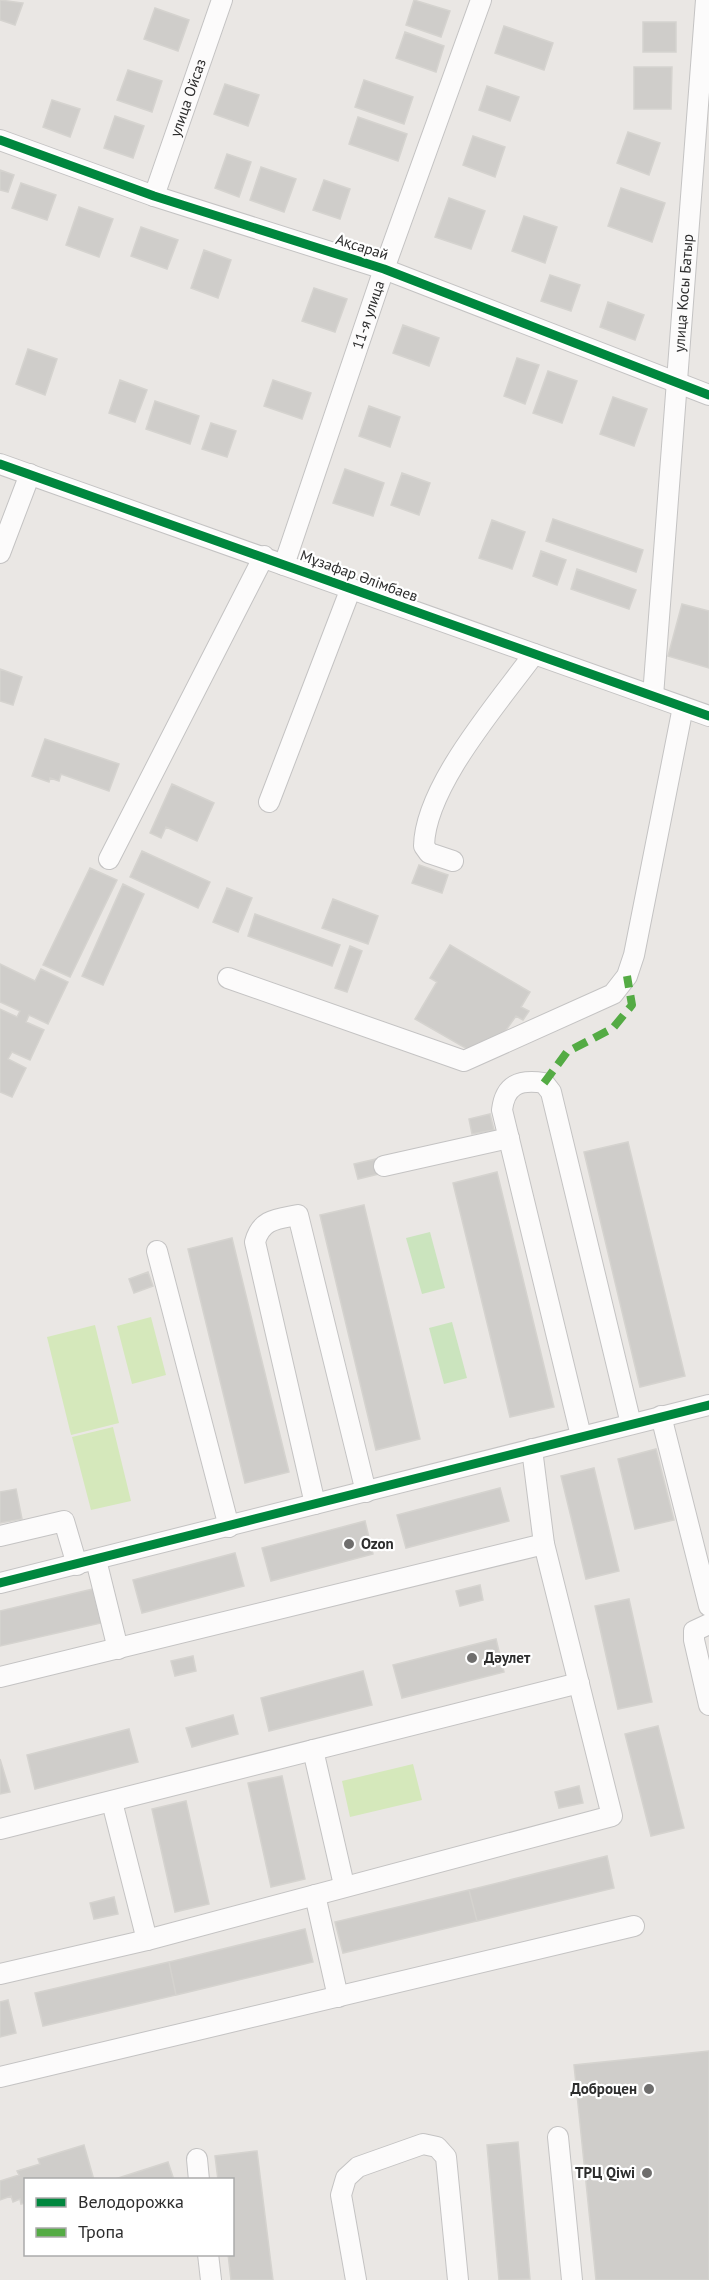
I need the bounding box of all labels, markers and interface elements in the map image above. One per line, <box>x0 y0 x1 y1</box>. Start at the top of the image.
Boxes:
street label: улица Ойсаз <box>165 56 210 139</box>
street label: Ақсарай <box>333 229 391 264</box>
street label: улица Косы Батыр <box>669 233 697 353</box>
street label: 11-я улица <box>348 278 388 351</box>
street label: Мұзафар Әлімбаев <box>298 545 421 606</box>
place label: Ozon <box>361 1534 394 1553</box>
marker: Ozon <box>342 1537 356 1551</box>
place label: Дәулет <box>484 1648 531 1667</box>
marker: Дәулет <box>465 1651 479 1665</box>
place label: Доброцен <box>571 2079 637 2098</box>
marker: Доброцен <box>642 2082 656 2096</box>
place label: ТРЦ Qiwi <box>575 2163 635 2182</box>
marker: ТРЦ Qiwi <box>640 2166 654 2180</box>
legend <box>24 2178 234 2256</box>
text: Велодорожка <box>78 2190 184 2213</box>
text: Тропа <box>78 2220 124 2243</box>

